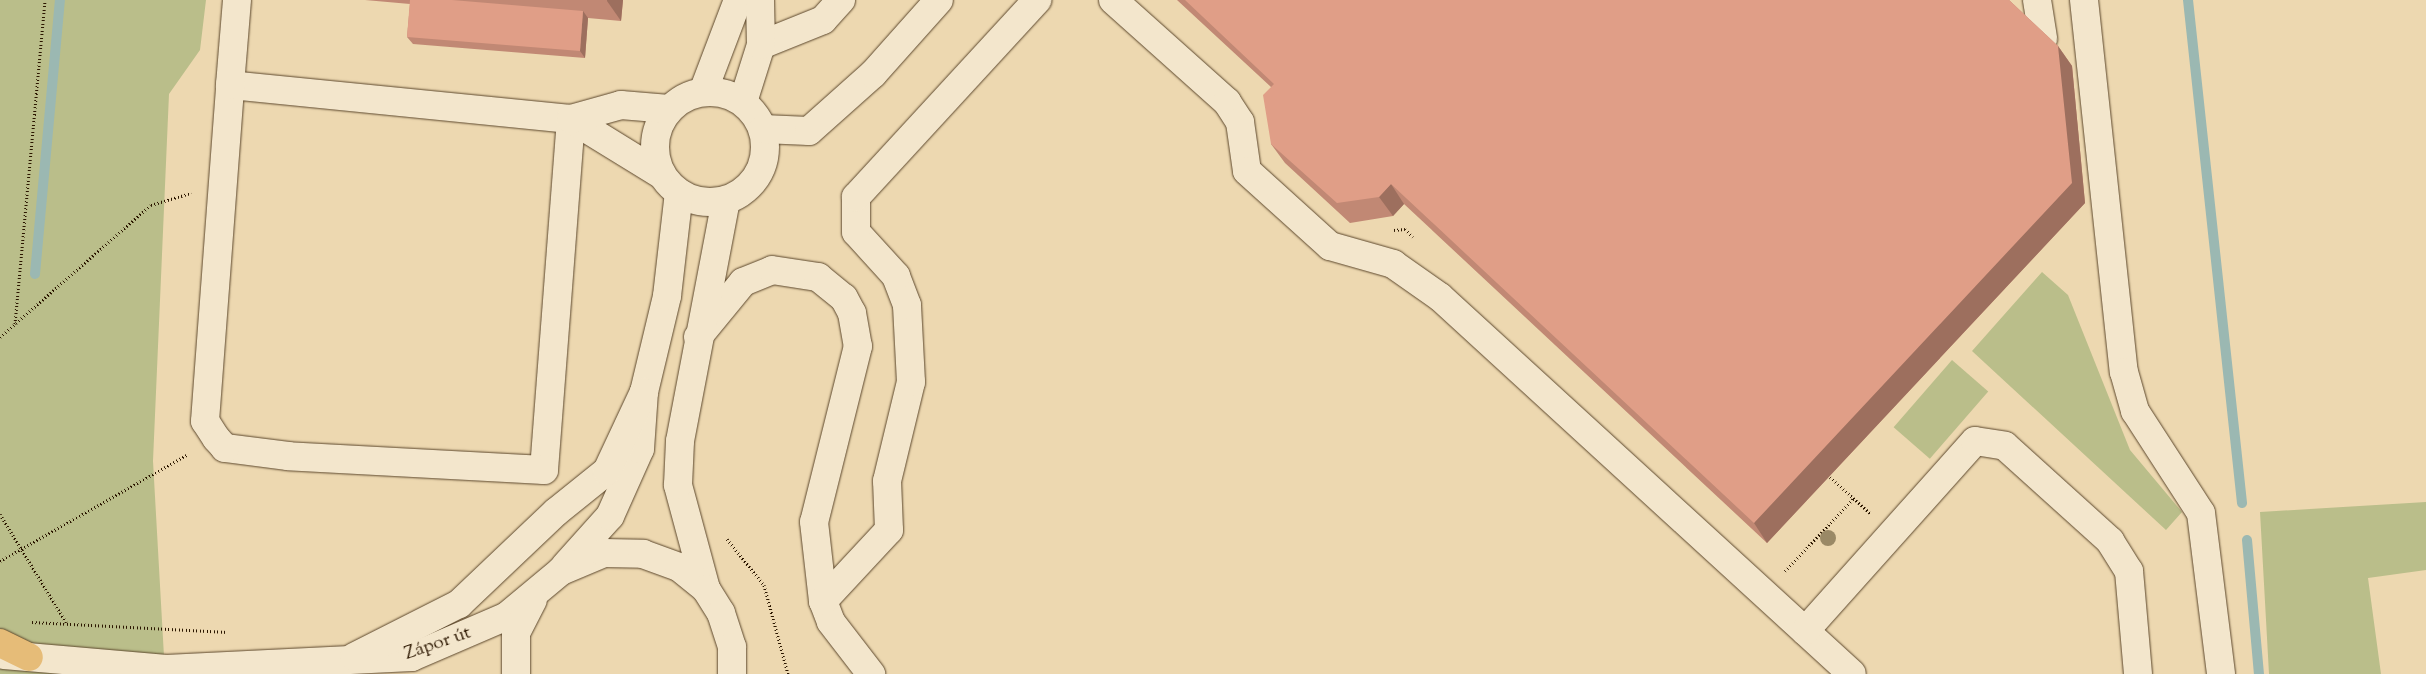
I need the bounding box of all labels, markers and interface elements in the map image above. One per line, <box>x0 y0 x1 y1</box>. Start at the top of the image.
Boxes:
street label: Zápor út <box>402 622 474 666</box>

